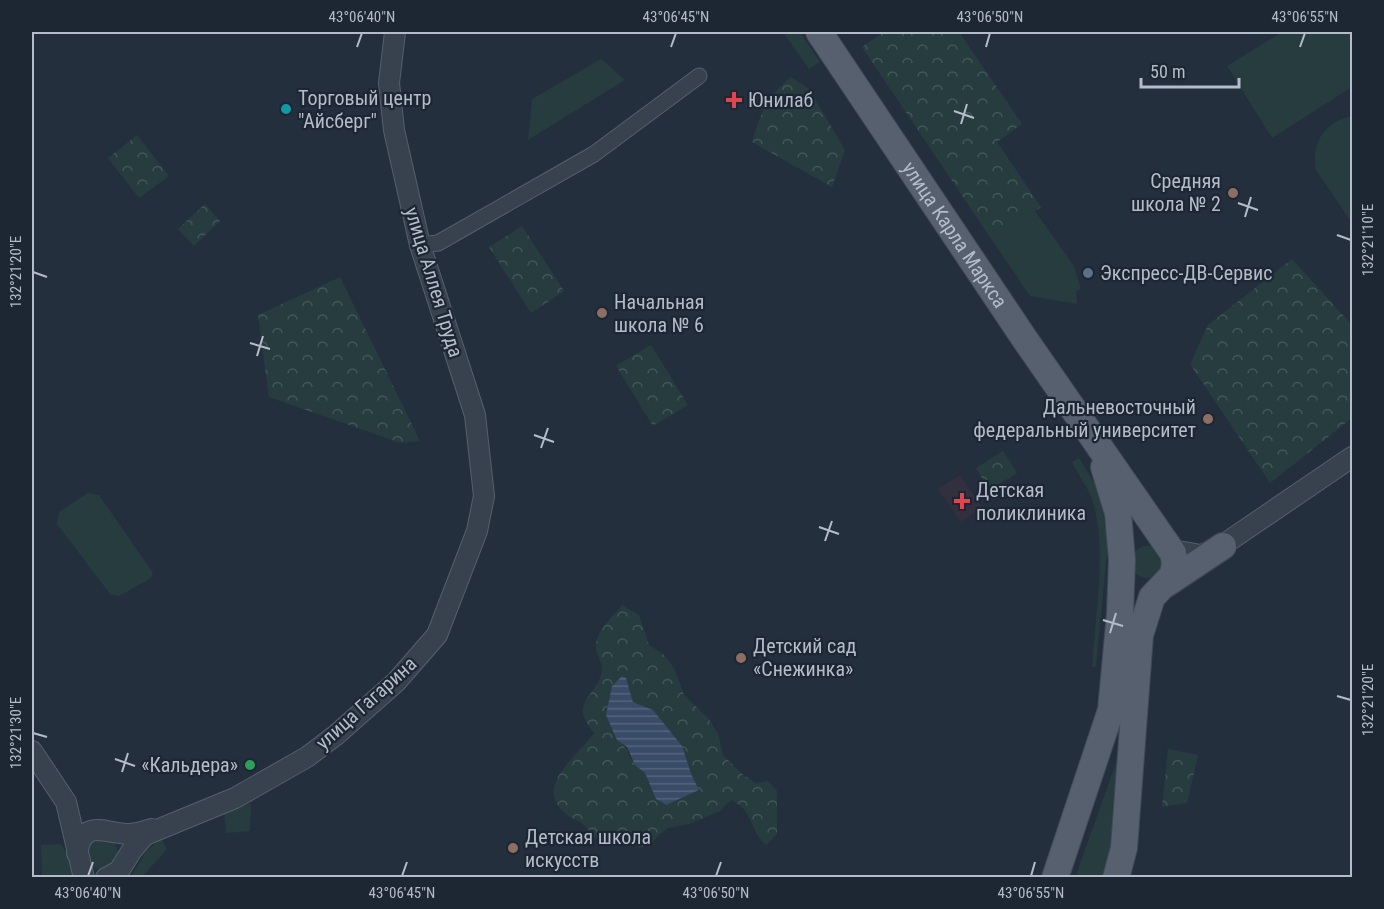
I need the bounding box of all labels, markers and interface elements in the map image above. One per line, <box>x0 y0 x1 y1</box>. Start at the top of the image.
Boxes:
text: 43°06'40"N <box>329 8 395 26</box>
text: 43°06'45"N <box>643 8 709 26</box>
text: 43°06'50"N <box>957 8 1023 26</box>
text: 43°06'55"N <box>1272 8 1338 26</box>
scale bar <box>1141 51 1238 89</box>
text: 50 m <box>1150 61 1185 82</box>
place label: Торговый центр "Айсберг" <box>298 86 431 133</box>
place label: Юнилаб <box>748 88 813 112</box>
marker: Юнилаб <box>725 91 743 109</box>
marker: Торговый центр "Айсберг" <box>279 102 293 116</box>
street label: улица Карла Маркса <box>897 157 1012 312</box>
place label: Средняя школа № 2 <box>1131 169 1221 216</box>
marker: Средняя школа № 2 <box>1226 186 1240 200</box>
street label: улица Аллея Труда <box>400 204 468 360</box>
text: 132°21'10"E <box>1359 204 1377 276</box>
text: 132°21'20"E <box>7 236 25 308</box>
place label: Экспресс-ДВ-Сервис <box>1100 261 1273 285</box>
marker: Экспресс-ДВ-Сервис <box>1081 266 1095 280</box>
place label: Начальная школа № 6 <box>614 290 704 337</box>
marker: Начальная школа № 6 <box>595 306 609 320</box>
place label: Дальневосточный федеральный университет <box>973 395 1196 442</box>
marker: Дальневосточный федеральный университет <box>1201 412 1215 426</box>
place label: Детская поликлиника <box>976 478 1086 525</box>
marker: Детская поликлиника <box>953 492 971 510</box>
place label: Детский сад «Снежинка» <box>753 634 857 681</box>
marker: Детский сад «Снежинка» <box>734 651 748 665</box>
street label: улица Гагарина <box>311 652 421 754</box>
text: 132°21'20"E <box>1359 664 1377 736</box>
text: 132°21'30"E <box>7 697 25 769</box>
place label: «Кальдера» <box>141 753 238 777</box>
marker: «Кальдера» <box>243 758 257 772</box>
place label: Детская школа искусств <box>525 825 651 872</box>
marker: Детская школа искусств <box>506 841 520 855</box>
text: 43°06'40"N <box>55 884 121 902</box>
text: 43°06'45"N <box>369 884 435 902</box>
text: 43°06'50"N <box>683 884 749 902</box>
text: 43°06'55"N <box>998 884 1064 902</box>

